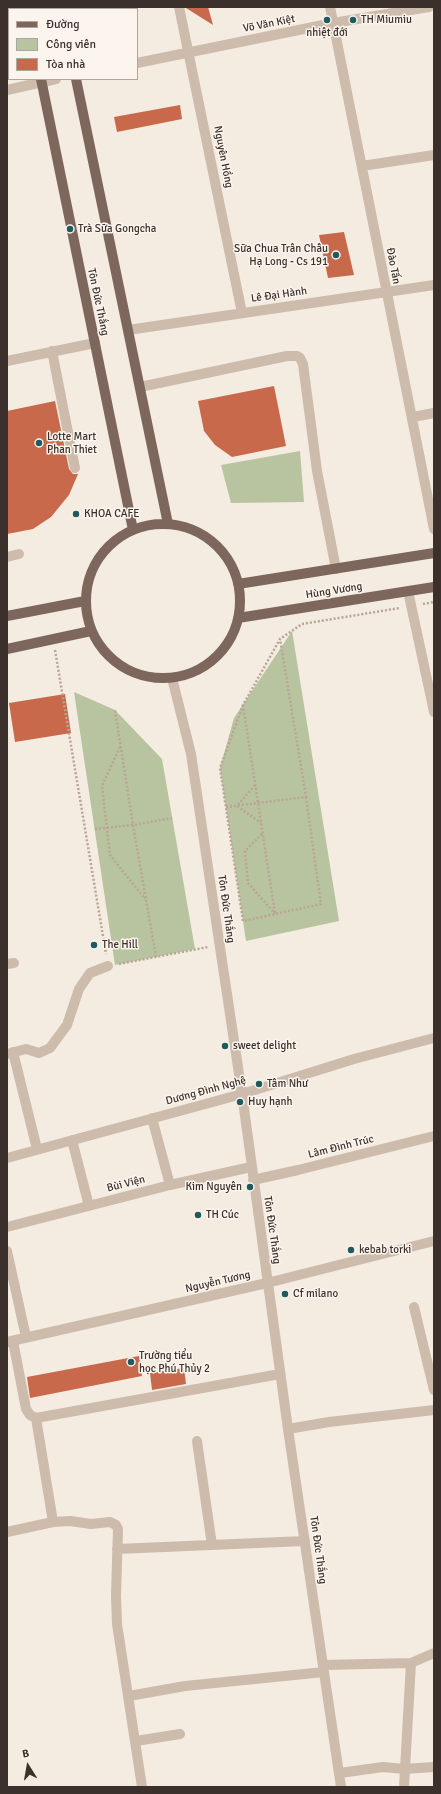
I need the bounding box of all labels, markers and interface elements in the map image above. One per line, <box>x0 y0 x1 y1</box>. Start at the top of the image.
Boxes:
legend <box>8 8 138 80</box>
street label: Võ Văn Kiệt <box>242 12 296 36</box>
place label: TH Miumiu <box>361 13 412 27</box>
marker: nhiệt đới <box>322 15 332 25</box>
marker: TH Miumiu <box>348 15 358 25</box>
text: Đường <box>46 17 80 32</box>
place label: nhiệt đới <box>306 26 348 40</box>
text: Công viên <box>46 37 96 52</box>
text: Tòa nhà <box>46 57 85 72</box>
street label: Nguyên Hồng <box>210 125 236 189</box>
place label: Trà Sữa Gongcha <box>78 222 156 236</box>
marker: Trà Sữa Gongcha <box>65 224 75 234</box>
place label: Sữa Chua Trân Châu Hạ Long - Cs 191 <box>234 242 328 268</box>
street label: Đào Tấn <box>383 247 403 285</box>
marker: Sữa Chua Trân Châu Hạ Long - Cs 191 <box>331 250 341 260</box>
street label: Tôn Đức Thắng <box>84 267 112 337</box>
street label: Lê Đại Hành <box>250 285 308 305</box>
place label: Lotte Mart Phan Thiet <box>47 430 97 456</box>
marker: Lotte Mart Phan Thiet <box>34 438 44 448</box>
place label: KHOA CAFE <box>84 507 140 521</box>
marker: KHOA CAFE <box>71 509 81 519</box>
street label: Hùng Vương <box>305 580 363 602</box>
street label: Tôn Đức Thắng <box>215 874 237 944</box>
place label: The Hill <box>102 938 138 952</box>
marker: The Hill <box>89 940 99 950</box>
place label: sweet delight <box>233 1039 296 1053</box>
marker: sweet delight <box>220 1041 230 1051</box>
street label: Dương Đình Nghệ <box>164 1074 248 1108</box>
place label: Tâm Như <box>267 1077 308 1091</box>
marker: Tâm Như <box>254 1079 264 1089</box>
place label: Huy hạnh <box>248 1095 293 1109</box>
marker: Huy hạnh <box>235 1097 245 1107</box>
street label: Lâm Đình Trúc <box>307 1132 375 1162</box>
street label: Bùi Viện <box>106 1173 146 1195</box>
place label: Kim Nguyên <box>185 1180 242 1194</box>
marker: Kim Nguyên <box>245 1182 255 1192</box>
street label: Tôn Đức Thắng <box>261 1195 283 1265</box>
place label: TH Cúc <box>206 1208 239 1222</box>
marker: TH Cúc <box>193 1210 203 1220</box>
place label: kebab torki <box>359 1243 411 1257</box>
marker: kebab torki <box>346 1245 356 1255</box>
street label: Nguyễn Tương <box>184 1268 252 1296</box>
place label: Cf milano <box>293 1287 338 1301</box>
marker: Cf milano <box>280 1289 290 1299</box>
place label: Trường tiểu học Phú Thủy 2 <box>139 1349 210 1375</box>
marker: Trường tiểu học Phú Thủy 2 <box>126 1357 136 1367</box>
street label: Tôn Đức Thắng <box>307 1515 329 1585</box>
north arrow <box>8 1746 48 1786</box>
text: B <box>21 1747 30 1761</box>

